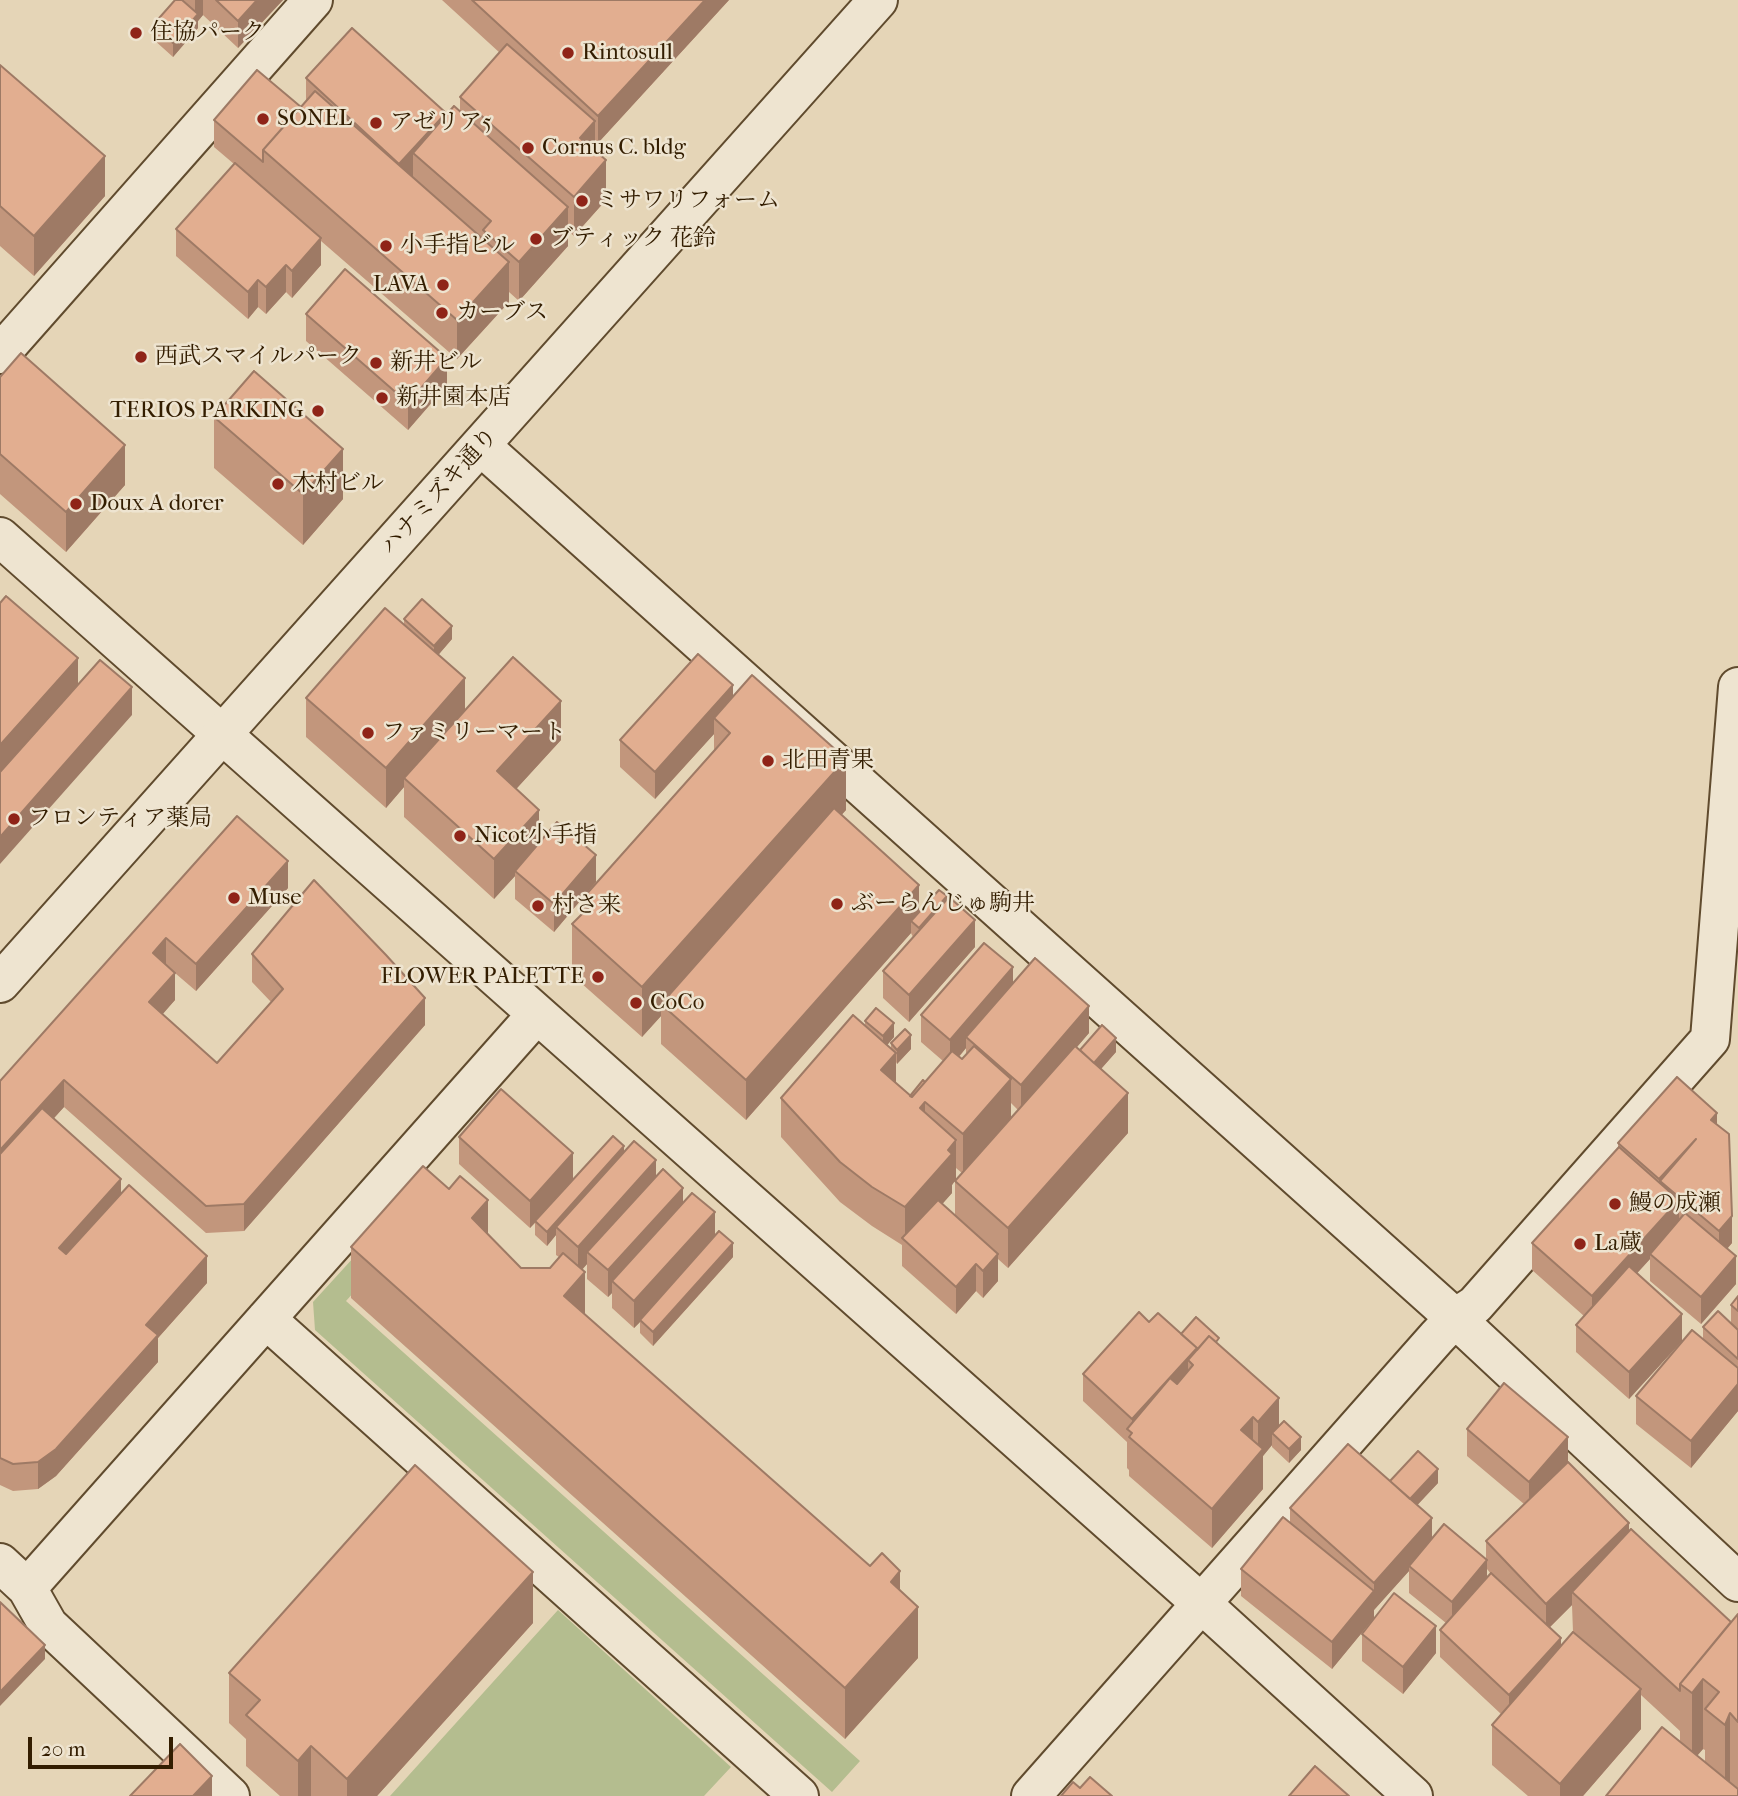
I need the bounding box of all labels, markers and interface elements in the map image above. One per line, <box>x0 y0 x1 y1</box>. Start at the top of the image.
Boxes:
place label: 住協パーク <box>150 19 265 47</box>
marker: 住協パーク <box>128 25 144 41</box>
place label: Rintosull <box>582 39 673 67</box>
marker: Rintosull <box>560 45 576 61</box>
place label: SONEL <box>277 105 352 133</box>
place label: アゼリア5 <box>390 109 492 137</box>
marker: SONEL <box>255 111 271 127</box>
marker: アゼリア5 <box>368 115 384 131</box>
place label: Cornus C. bldg <box>542 134 686 162</box>
marker: Cornus C. bldg <box>520 140 536 156</box>
place label: ミサワリフォーム <box>596 187 780 215</box>
marker: ミサワリフォーム <box>574 193 590 209</box>
place label: ブティック 花鈴 <box>550 225 716 253</box>
marker: ブティック 花鈴 <box>528 231 544 247</box>
place label: 小手指ビル <box>400 232 515 260</box>
marker: 小手指ビル <box>378 238 394 254</box>
place label: LAVA <box>373 271 429 299</box>
marker: LAVA <box>435 277 451 293</box>
place label: カーブス <box>456 299 548 327</box>
marker: カーブス <box>434 305 450 321</box>
place label: 西武スマイルパーク <box>155 343 362 371</box>
marker: 西武スマイルパーク <box>133 349 149 365</box>
place label: 新井ビル <box>390 349 482 377</box>
marker: 新井ビル <box>368 355 384 371</box>
place label: 新井園本店 <box>396 384 511 412</box>
marker: 新井園本店 <box>374 390 390 406</box>
place label: TERIOS PARKING <box>110 397 304 425</box>
marker: TERIOS PARKING <box>310 403 326 419</box>
street label: ハナミズキ通り <box>376 423 504 561</box>
place label: 木村ビル <box>292 470 384 498</box>
marker: 木村ビル <box>270 476 286 492</box>
place label: Doux A dorer <box>90 490 224 518</box>
marker: Doux A dorer <box>68 496 84 512</box>
place label: ファミリーマート <box>382 719 566 747</box>
marker: ファミリーマート <box>360 725 376 741</box>
place label: 北田青果 <box>782 747 874 775</box>
marker: 北田青果 <box>760 753 776 769</box>
place label: フロンティア薬局 <box>28 805 212 833</box>
marker: フロンティア薬局 <box>6 811 22 827</box>
place label: Nicot小手指 <box>474 822 597 850</box>
marker: Nicot小手指 <box>452 828 468 844</box>
place label: Muse <box>248 884 302 912</box>
marker: Muse <box>226 890 242 906</box>
place label: ぶーらんじゅ駒井 <box>851 890 1035 918</box>
place label: 村さ来 <box>552 892 621 920</box>
marker: ぶーらんじゅ駒井 <box>829 896 845 912</box>
marker: 村さ来 <box>530 898 546 914</box>
place label: FLOWER PALETTE <box>381 963 584 991</box>
marker: FLOWER PALETTE <box>590 969 606 985</box>
place label: CoCo <box>650 989 704 1017</box>
marker: CoCo <box>628 995 644 1011</box>
place label: 鰻の成瀬 <box>1629 1190 1721 1218</box>
marker: 鰻の成瀬 <box>1607 1196 1623 1212</box>
place label: La蔵 <box>1594 1230 1642 1258</box>
marker: La蔵 <box>1572 1236 1588 1252</box>
scale bar <box>32 1722 177 1766</box>
text: 20 m <box>41 1737 85 1761</box>

